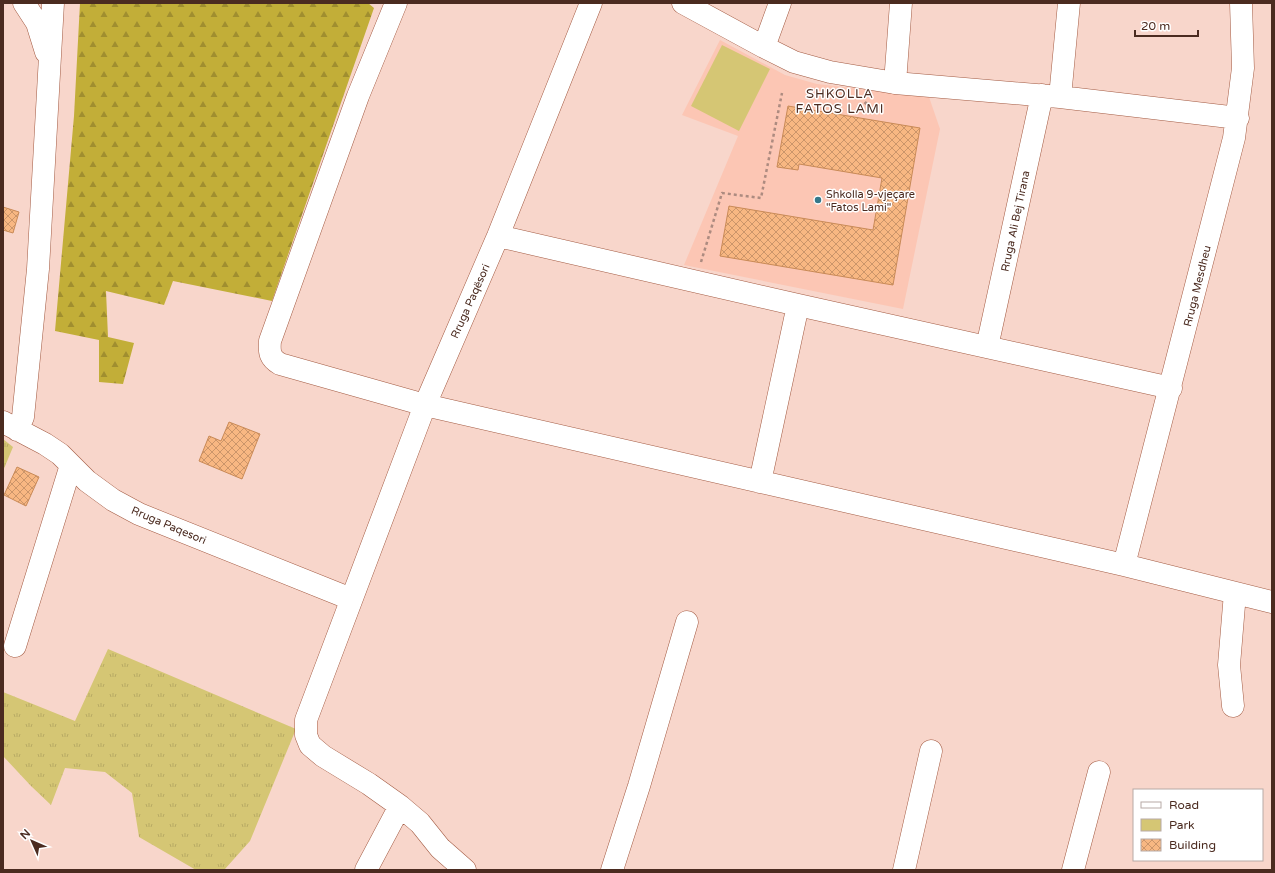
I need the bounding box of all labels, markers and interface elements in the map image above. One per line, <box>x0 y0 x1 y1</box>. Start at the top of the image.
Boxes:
scale bar <box>1135 12 1198 38</box>
text: 20 m <box>1141 19 1170 33</box>
district label: SHKOLLA FATOS LAMI <box>796 86 884 117</box>
street label: Rruga Ali Bej Tirana <box>998 169 1033 273</box>
place label: Shkolla 9-vjeçare "Fatos Lami" <box>826 188 915 214</box>
marker: Shkolla 9-vjeçare "Fatos Lami" <box>813 195 823 205</box>
street label: Rruga Mesdheu <box>1181 244 1214 328</box>
street label: Rruga Paqësori <box>448 262 493 340</box>
street label: Rruga Paqesori <box>129 504 208 547</box>
legend <box>1133 789 1263 861</box>
text: Road <box>1169 798 1199 812</box>
text: Park <box>1169 818 1195 832</box>
north arrow <box>12 821 52 861</box>
text: N <box>18 827 33 842</box>
text: Building <box>1169 838 1216 852</box>

